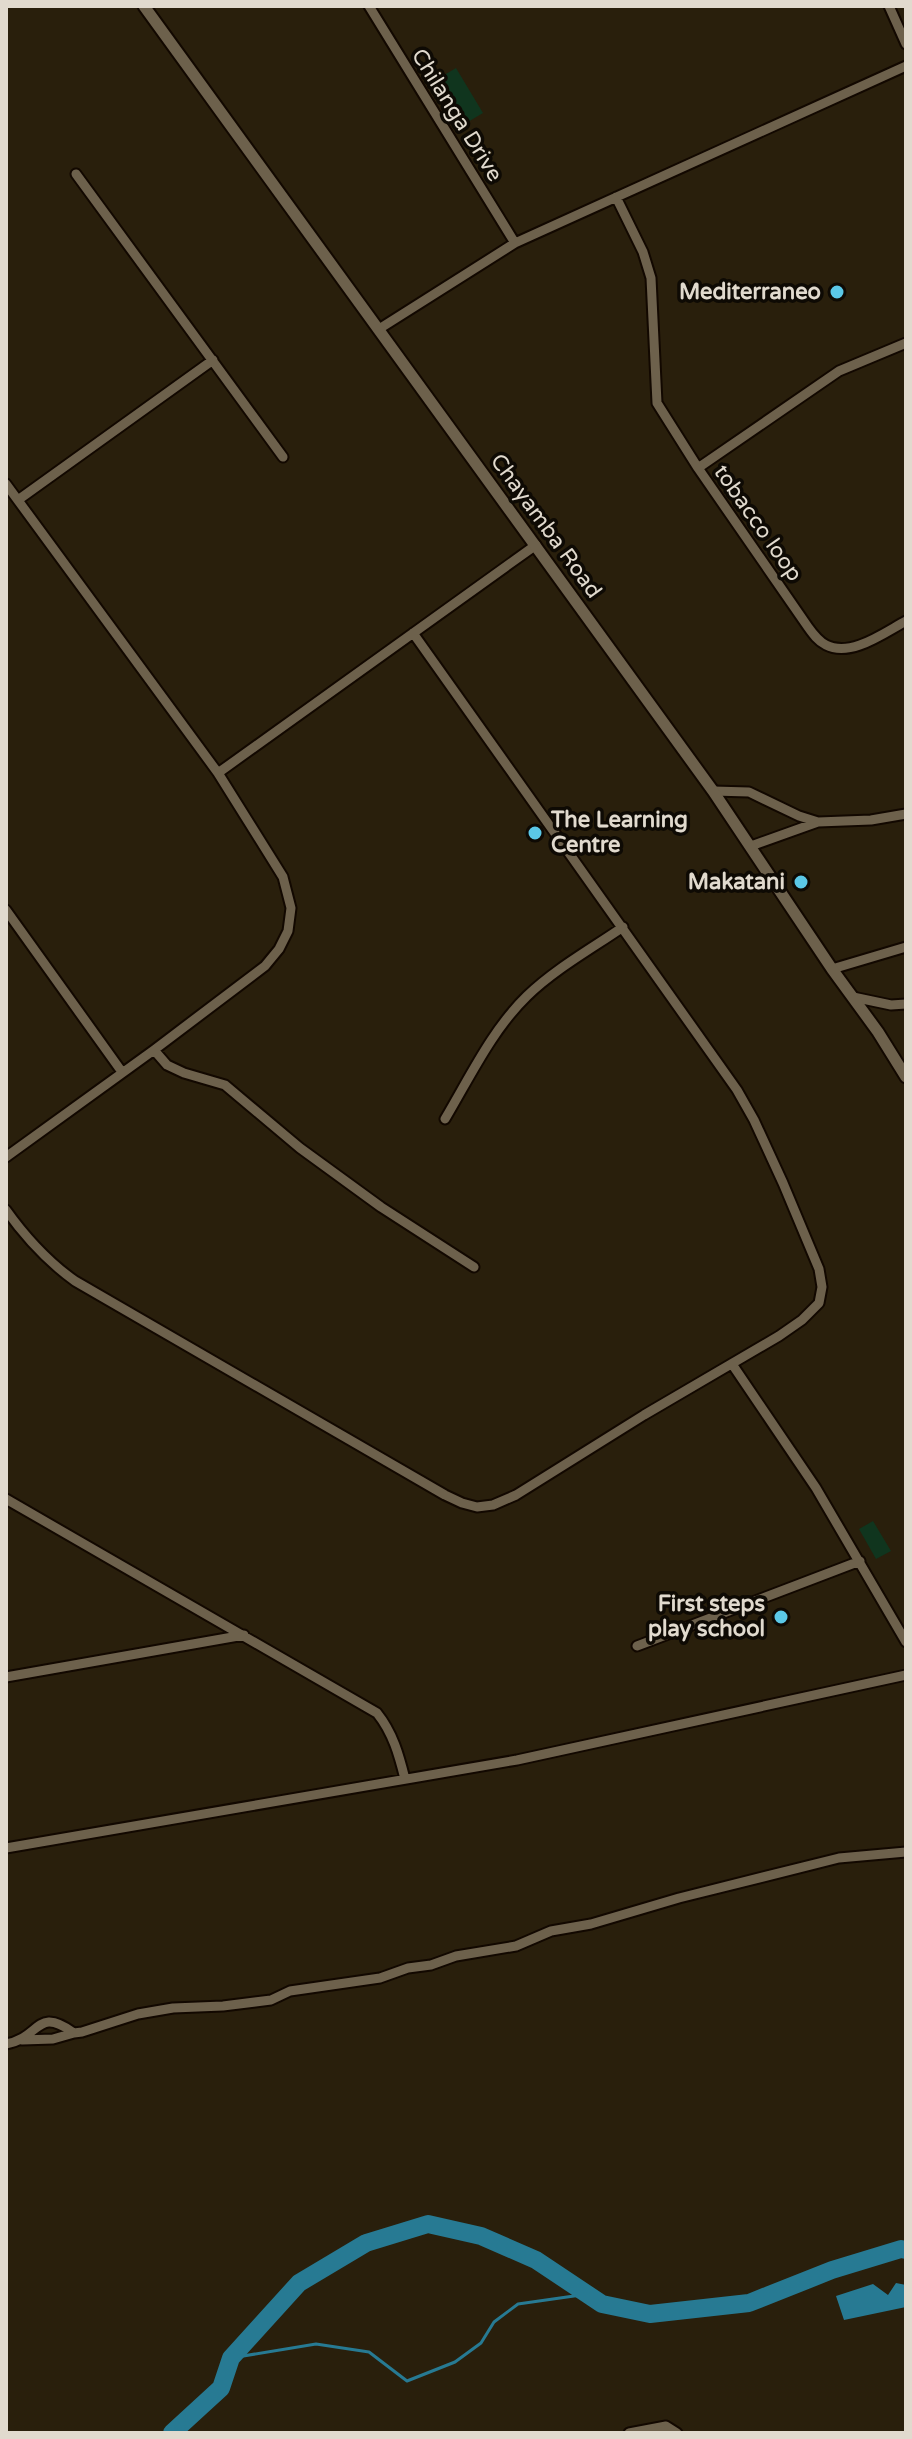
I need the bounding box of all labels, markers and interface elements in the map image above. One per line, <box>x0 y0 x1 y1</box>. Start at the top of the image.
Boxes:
street label: Chilanga Drive <box>406 44 508 186</box>
place label: Mediterraneo <box>679 279 821 305</box>
marker: Mediterraneo <box>828 283 846 301</box>
street label: Chayamba Road <box>485 449 607 603</box>
street label: tobacco loop <box>708 460 808 586</box>
place label: The Learning Centre <box>550 807 688 858</box>
marker: The Learning Centre <box>526 824 544 842</box>
place label: Makatani <box>688 869 785 895</box>
marker: Makatani <box>792 873 810 891</box>
place label: First steps play school <box>648 1591 765 1642</box>
marker: First steps play school <box>772 1608 790 1626</box>

